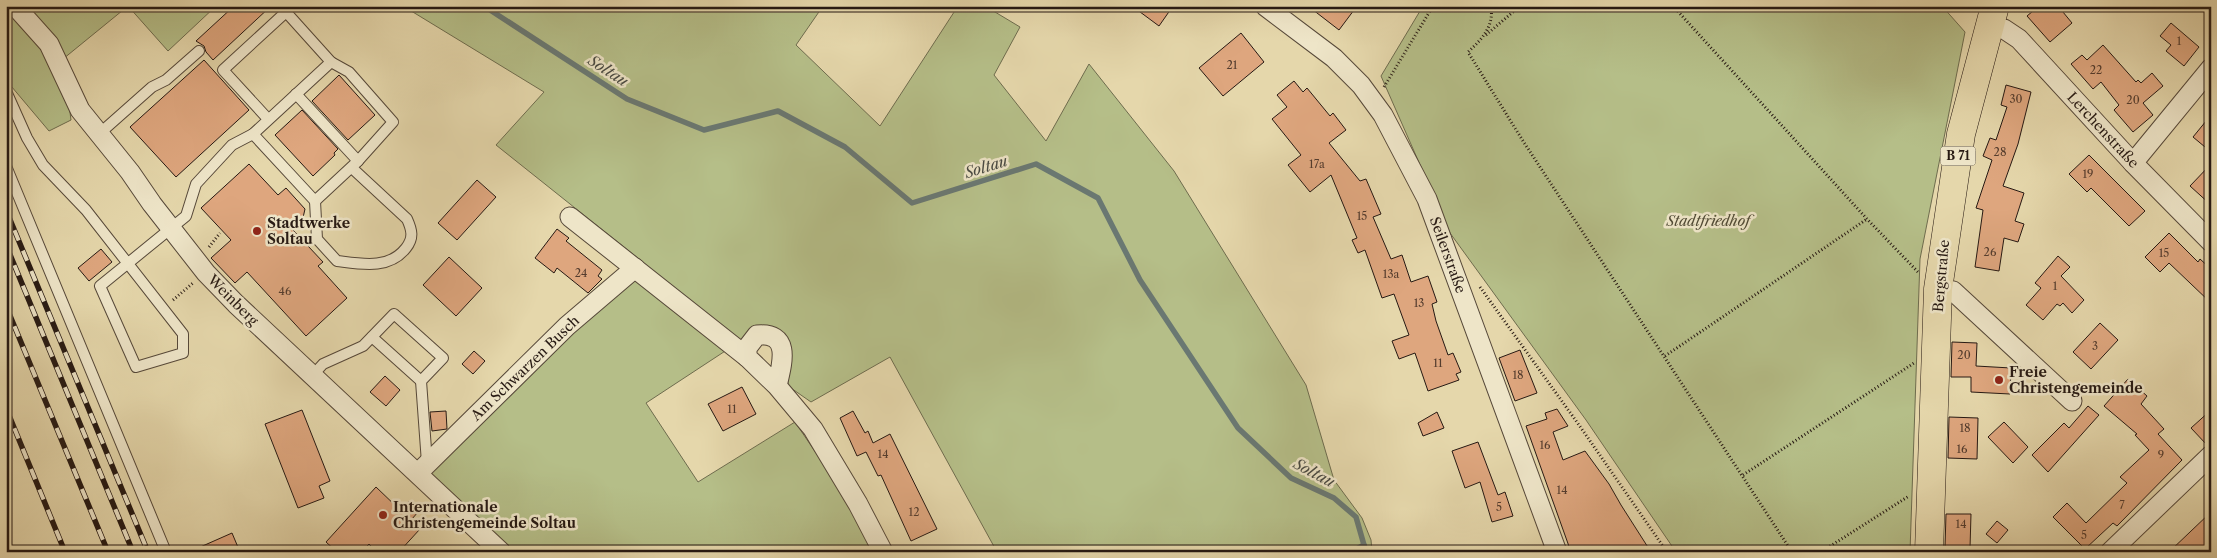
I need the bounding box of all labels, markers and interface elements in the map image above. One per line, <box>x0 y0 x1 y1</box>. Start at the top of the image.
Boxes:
house number: 1 <box>2177 34 2182 48</box>
water label: Soltau <box>584 50 632 91</box>
house number: 21 <box>1227 58 1238 72</box>
house number: 22 <box>2090 63 2102 77</box>
street label: Lerchenstraße <box>2063 88 2143 172</box>
house number: 30 <box>2009 92 2023 106</box>
house number: 20 <box>2126 93 2140 107</box>
house number: 28 <box>1994 145 2006 159</box>
road number: B 71 <box>1940 146 1976 166</box>
water label: Soltau <box>961 151 1010 182</box>
house number: 17a <box>1309 157 1325 171</box>
house number: 19 <box>2082 167 2094 181</box>
house number: 15 <box>1357 209 1367 223</box>
park label: Stadtfriedhof <box>1665 212 1755 230</box>
place label: Stadtwerke Soltau <box>267 214 350 248</box>
street label: Seilerstraße <box>1426 214 1470 296</box>
marker: Stadtwerke Soltau <box>251 225 263 237</box>
street label: Bergstraße <box>1929 239 1953 313</box>
house number: 26 <box>1984 245 1997 259</box>
house number: 15 <box>2159 246 2169 260</box>
house number: 24 <box>575 266 587 280</box>
house number: 13a <box>1383 267 1399 281</box>
street label: Weinberg <box>203 270 263 330</box>
house number: 1 <box>2053 279 2058 293</box>
house number: 46 <box>279 284 292 298</box>
house number: 13 <box>1414 296 1424 310</box>
street label: Am Schwarzen Busch <box>466 311 583 425</box>
house number: 3 <box>2092 339 2098 353</box>
house number: 20 <box>1957 348 1971 362</box>
house number: 11 <box>1433 356 1443 370</box>
place label: Freie Christengemeinde <box>2009 363 2143 397</box>
house number: 18 <box>1512 368 1524 382</box>
marker: Freie Christengemeinde <box>1993 374 2005 386</box>
house number: 11 <box>727 402 737 416</box>
house number: 18 <box>1959 421 1971 435</box>
house number: 16 <box>1539 438 1551 452</box>
house number: 16 <box>1956 442 1968 456</box>
house number: 14 <box>878 447 888 461</box>
house number: 9 <box>2158 448 2164 462</box>
water label: Soltau <box>1290 453 1338 491</box>
house number: 14 <box>1557 483 1567 497</box>
place label: Internationale Christengemeinde Soltau <box>393 498 576 532</box>
house number: 7 <box>2119 498 2125 512</box>
house number: 5 <box>1496 500 1502 514</box>
house number: 12 <box>909 505 919 519</box>
marker: Internationale Christengemeinde Soltau <box>377 509 389 521</box>
house number: 14 <box>1956 517 1966 531</box>
house number: 5 <box>2081 528 2087 542</box>

